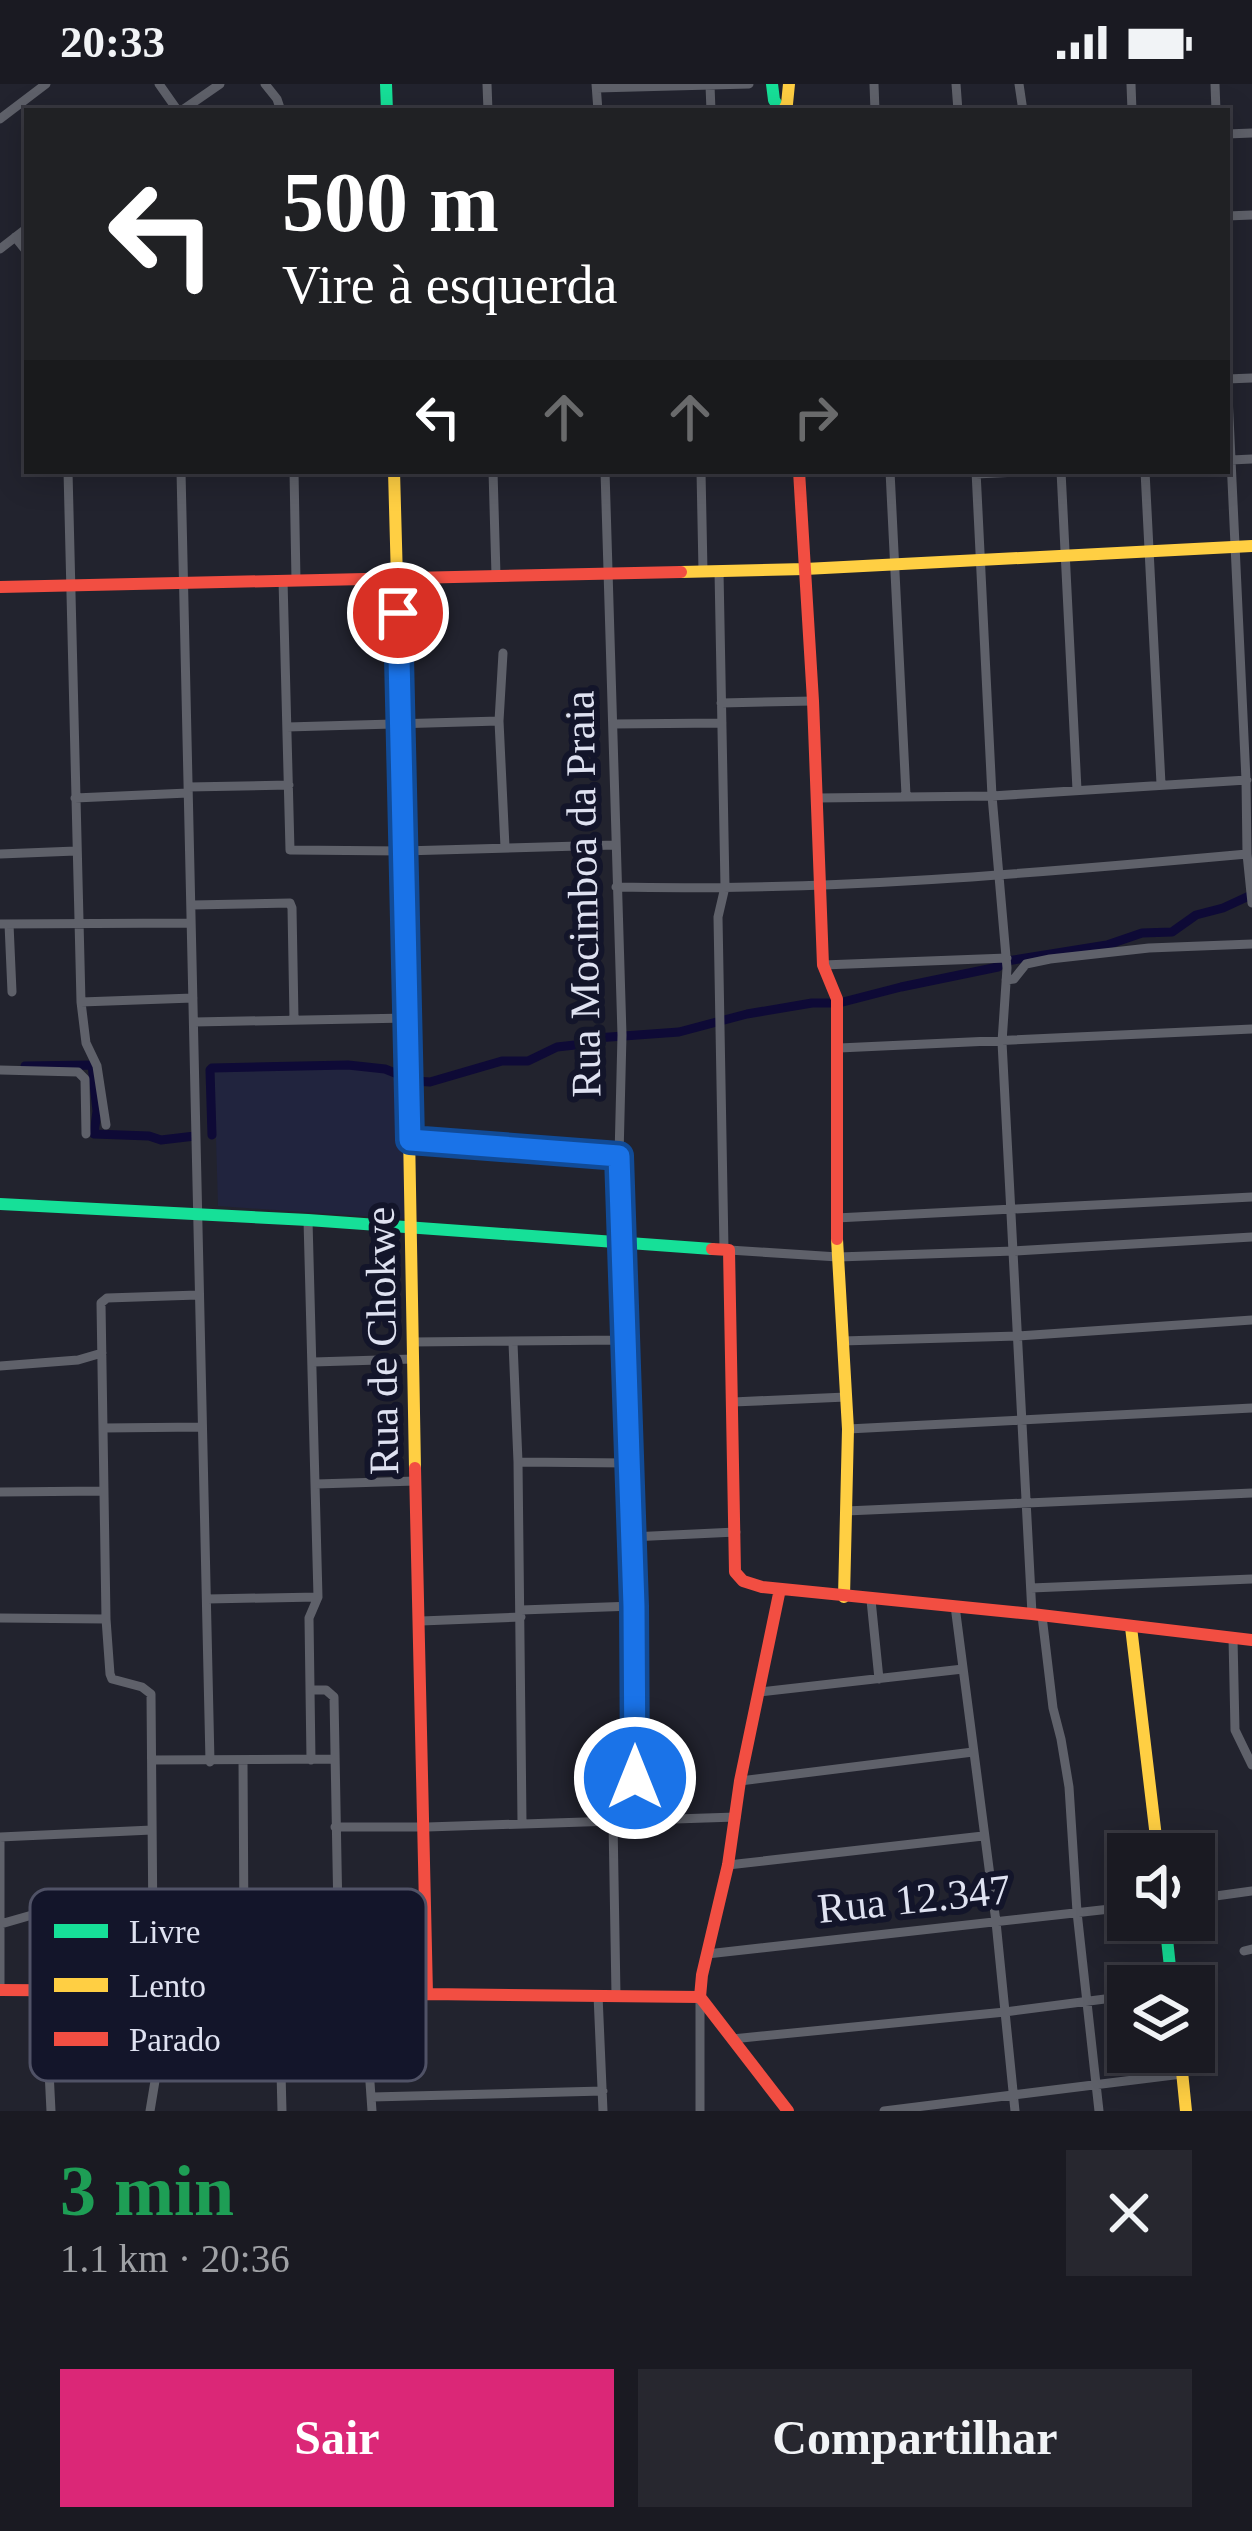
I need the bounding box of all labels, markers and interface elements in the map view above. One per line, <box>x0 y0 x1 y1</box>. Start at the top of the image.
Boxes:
text: 20:33 <box>60 17 165 67</box>
icon: left <box>84 156 240 312</box>
text: 500 m <box>282 156 499 249</box>
text: Vire à esquerda <box>282 255 618 315</box>
icon: left <box>405 384 471 450</box>
icon: ahead <box>531 384 597 450</box>
icon: ahead <box>657 384 723 450</box>
icon: right <box>783 384 849 450</box>
pin <box>347 562 449 664</box>
icon: arrive <box>365 580 431 646</box>
street label: Rua Mocimboa da Praia <box>556 690 610 1098</box>
street label: Rua de Chokwe <box>357 1206 407 1476</box>
position arrow <box>572 1715 698 1841</box>
map controls <box>1107 1833 1215 2073</box>
button: sound <box>1107 1833 1215 1941</box>
street label: Rua 12.347 <box>815 1866 1013 1932</box>
legend <box>30 1889 426 2081</box>
text: Livre <box>129 1914 200 1950</box>
button: layers <box>1107 1965 1215 2073</box>
text: Lento <box>129 1968 206 2004</box>
text: Parado <box>129 2022 221 2058</box>
button: close <box>1066 2150 1192 2276</box>
text: 3 min <box>60 2151 234 2231</box>
text: 1.1 km · 20:36 <box>60 2237 290 2280</box>
button: Sair <box>60 2369 614 2507</box>
button: Compartilhar <box>638 2369 1192 2507</box>

